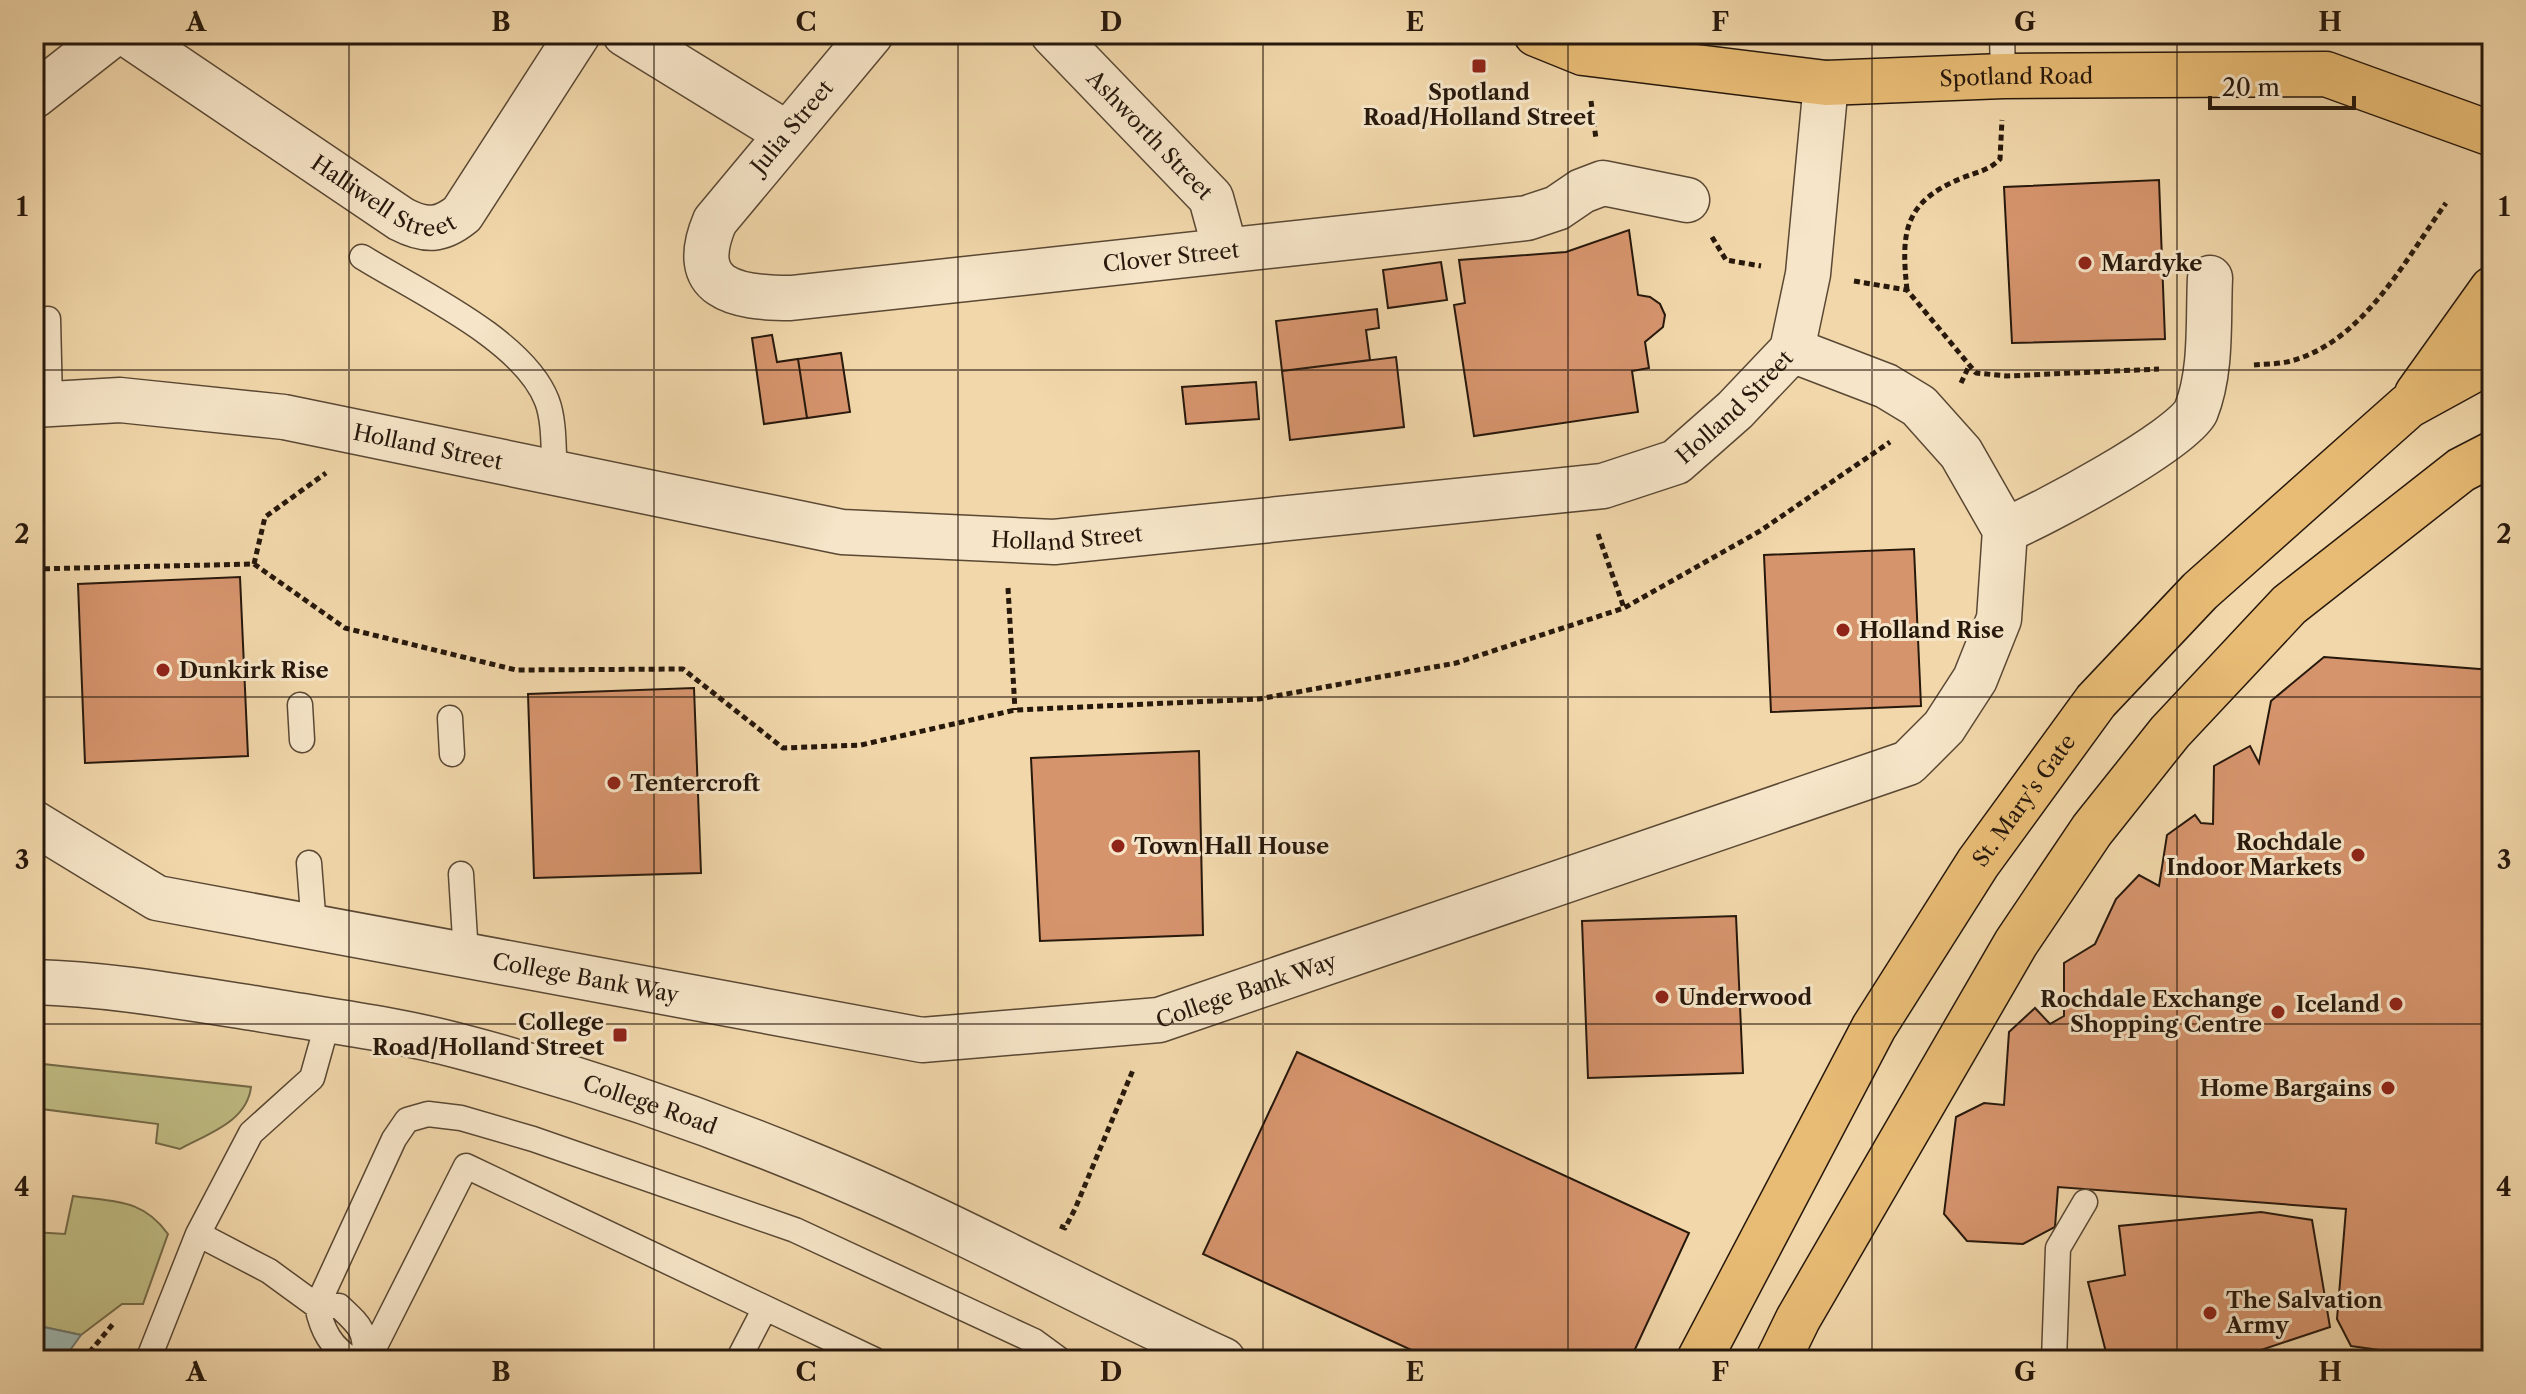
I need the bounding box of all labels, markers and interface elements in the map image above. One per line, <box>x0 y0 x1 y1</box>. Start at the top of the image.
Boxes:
text: A <box>185 6 207 38</box>
text: B <box>491 6 511 38</box>
text: C <box>796 6 816 38</box>
text: D <box>1100 6 1122 38</box>
text: E <box>1406 6 1424 38</box>
text: F <box>1711 6 1729 38</box>
text: G <box>2014 6 2036 38</box>
text: H <box>2318 6 2342 38</box>
marker: Spotland Road/Holland Street <box>1470 57 1488 75</box>
scale bar <box>2210 60 2354 110</box>
street label: Spotland Road <box>1939 62 2093 92</box>
street label: Ashworth Street <box>1081 64 1219 205</box>
text: 20 m <box>2222 73 2280 102</box>
street label: Julia Street <box>743 75 839 182</box>
place label: Spotland Road/Holland Street <box>1363 79 1595 131</box>
street label: Halliwell Street <box>306 149 461 242</box>
text: 1 <box>16 191 28 223</box>
text: 1 <box>2498 191 2510 223</box>
street label: Clover Street <box>1101 236 1241 278</box>
place label: Mardyke <box>2101 250 2202 277</box>
marker: Mardyke <box>2076 254 2094 272</box>
street label: Holland Street <box>1670 344 1798 469</box>
street label: Holland Street <box>351 418 505 475</box>
text: 2 <box>14 518 30 550</box>
text: 2 <box>2496 518 2512 550</box>
street label: Holland Street <box>990 520 1144 556</box>
place label: Holland Rise <box>1859 617 2004 644</box>
marker: Holland Rise <box>1834 621 1852 639</box>
place label: Dunkirk Rise <box>179 657 329 684</box>
marker: Dunkirk Rise <box>154 661 172 679</box>
street label: St. Mary's Gate <box>1966 729 2081 872</box>
place label: Tentercroft <box>630 770 760 797</box>
marker: Tentercroft <box>605 774 623 792</box>
place label: Rochdale Indoor Markets <box>2166 829 2342 881</box>
place label: Town Hall House <box>1134 833 1329 860</box>
marker: Town Hall House <box>1109 837 1127 855</box>
text: 3 <box>15 844 29 876</box>
text: 3 <box>2497 844 2511 876</box>
marker: Rochdale Indoor Markets <box>2349 846 2367 864</box>
street label: College Bank Way <box>1152 946 1341 1034</box>
street label: College Bank Way <box>490 947 682 1008</box>
place label: Underwood <box>1678 984 1812 1011</box>
place label: Rochdale Exchange Shopping Centre <box>2040 986 2262 1038</box>
marker: Underwood <box>1653 988 1671 1006</box>
place label: Iceland <box>2296 991 2380 1018</box>
marker: Iceland <box>2387 995 2405 1013</box>
marker: Rochdale Exchange Shopping Centre <box>2269 1003 2287 1021</box>
place label: College Road/Holland Street <box>372 1009 604 1061</box>
marker: College Road/Holland Street <box>611 1026 629 1044</box>
street label: College Road <box>580 1069 721 1140</box>
place label: Home Bargains <box>2200 1075 2372 1102</box>
marker: Home Bargains <box>2379 1079 2397 1097</box>
text: 4 <box>14 1171 30 1203</box>
text: 4 <box>2496 1171 2512 1203</box>
place label: The Salvation Army <box>2225 1287 2383 1339</box>
marker: The Salvation Army <box>2201 1304 2219 1322</box>
text: A <box>185 1356 207 1388</box>
text: B <box>491 1356 511 1388</box>
text: C <box>796 1356 816 1388</box>
text: D <box>1100 1356 1122 1388</box>
text: E <box>1406 1356 1424 1388</box>
text: F <box>1711 1356 1729 1388</box>
text: G <box>2014 1356 2036 1388</box>
text: H <box>2318 1356 2342 1388</box>

